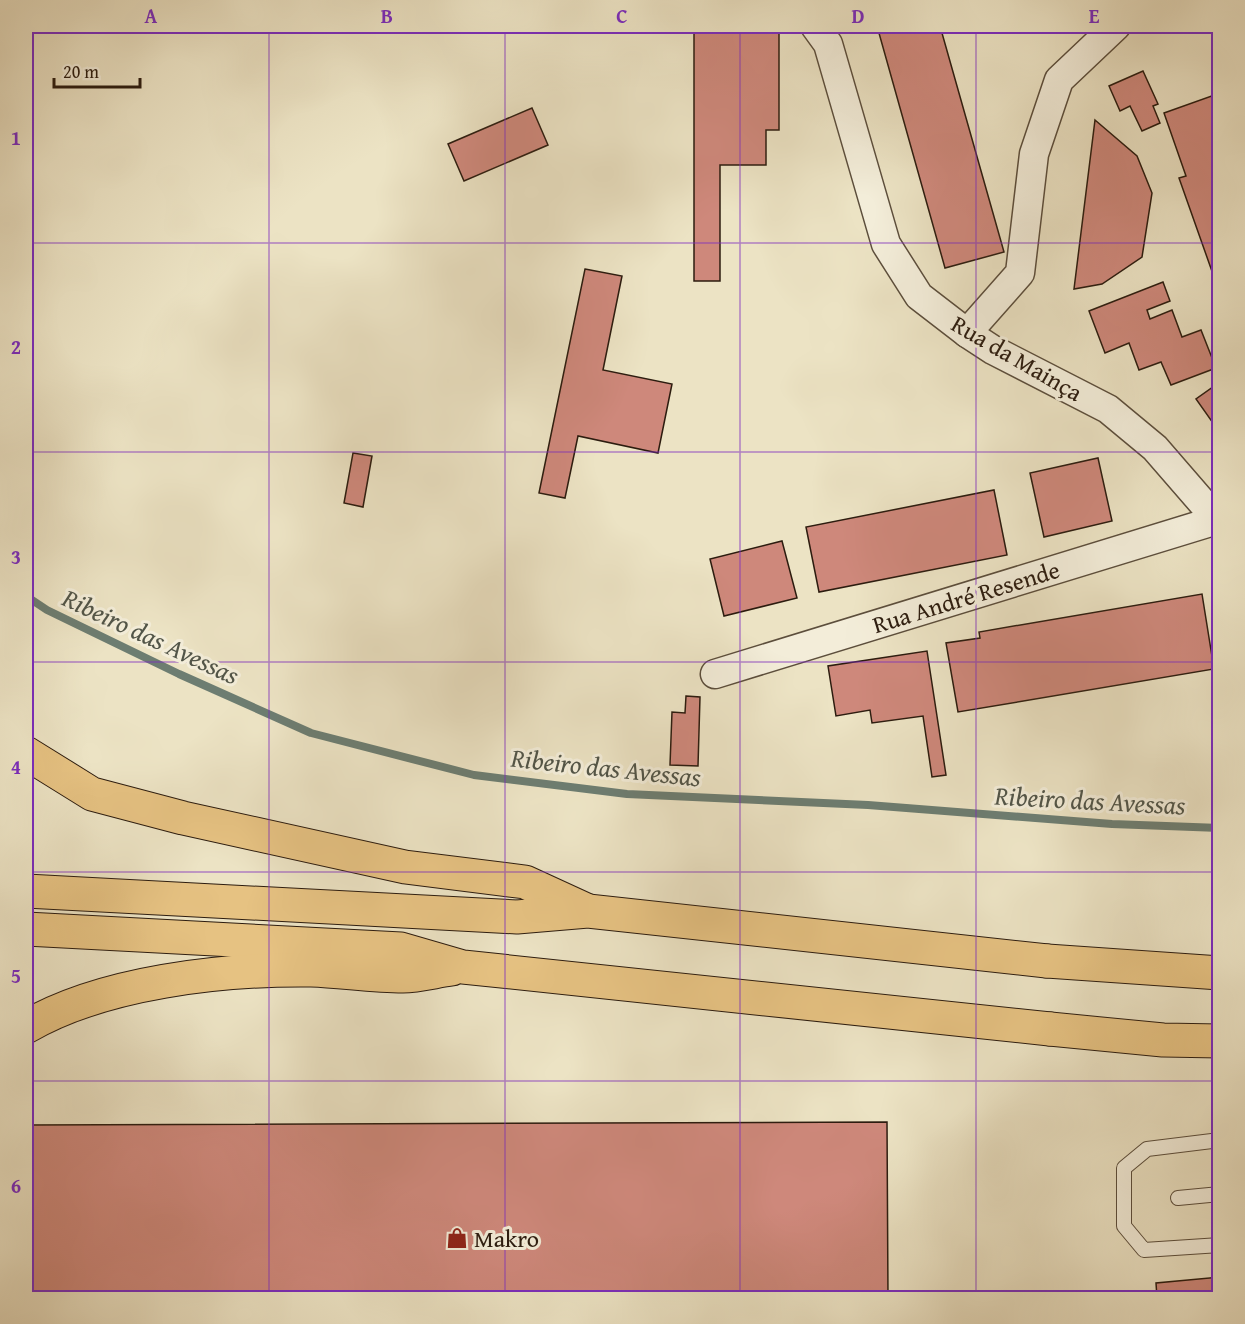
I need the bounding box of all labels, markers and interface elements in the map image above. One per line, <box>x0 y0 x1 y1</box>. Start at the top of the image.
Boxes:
text: A <box>145 1 158 30</box>
text: B <box>381 1 393 30</box>
text: C <box>616 1 628 30</box>
text: D <box>851 1 865 30</box>
text: E <box>1089 1 1100 30</box>
scale bar <box>54 51 140 89</box>
text: 20 m <box>63 58 99 85</box>
text: 1 <box>11 123 21 152</box>
street label: Rua da Mainça <box>945 306 1090 410</box>
text: 2 <box>11 332 21 361</box>
text: 3 <box>11 542 21 571</box>
street label: Rua André Resende <box>868 552 1064 642</box>
water label: Ribeiro das Avessas <box>55 578 246 694</box>
water label: Ribeiro das Avessas <box>508 738 704 796</box>
text: 4 <box>11 752 21 781</box>
water label: Ribeiro das Avessas <box>993 775 1187 824</box>
text: 5 <box>11 961 21 990</box>
text: 6 <box>11 1171 21 1200</box>
place label: Makro <box>474 1221 539 1256</box>
shop icon: Makro <box>445 1226 469 1250</box>

